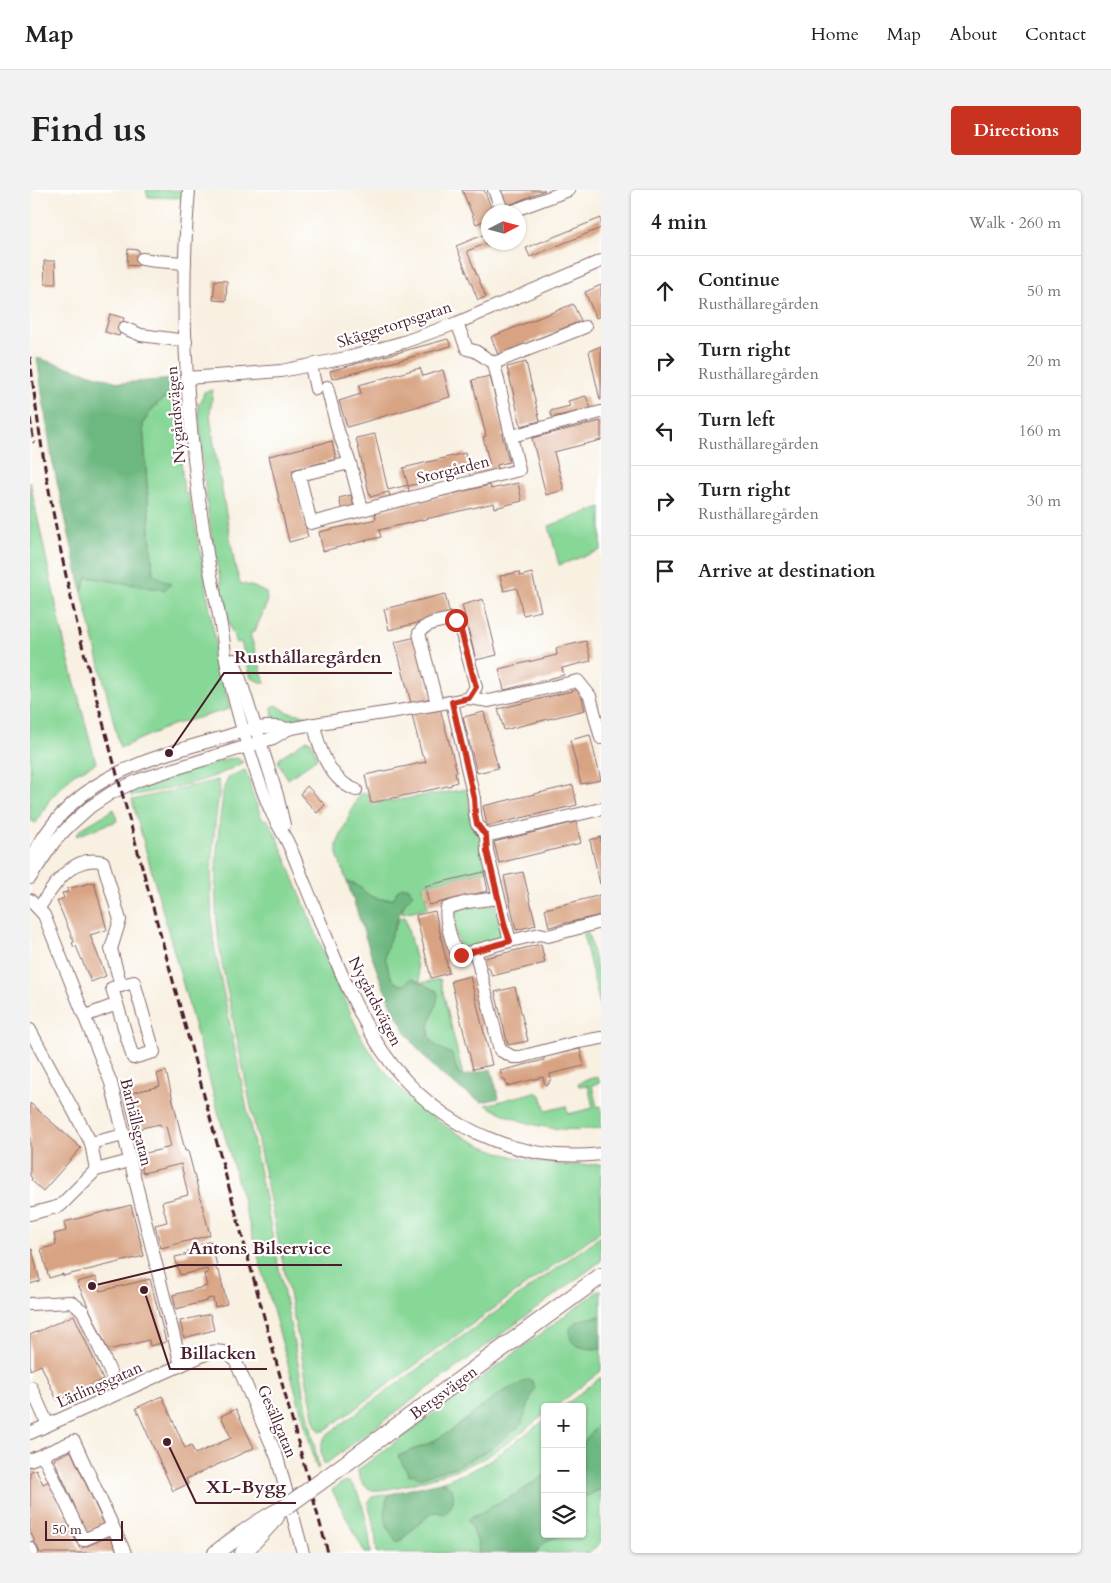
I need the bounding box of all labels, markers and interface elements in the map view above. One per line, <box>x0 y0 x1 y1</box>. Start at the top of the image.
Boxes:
text: Map <box>25 18 74 51</box>
text: Home <box>811 22 859 47</box>
text: Map <box>887 22 921 47</box>
text: About <box>949 22 997 47</box>
text: Contact <box>1025 22 1086 47</box>
text: Find us <box>30 106 146 154</box>
button: Directions <box>951 106 1081 155</box>
north arrow <box>481 205 526 250</box>
text: 4 min <box>651 208 707 237</box>
text: Walk · 260 m <box>969 212 1061 234</box>
text: Continue <box>698 267 780 293</box>
icon: ahead <box>651 277 679 305</box>
text: 50 m <box>1027 280 1061 302</box>
text: Rusthållaregården <box>698 293 819 315</box>
street label: Skäggetorpsgatan <box>334 296 454 354</box>
text: Turn right <box>698 337 790 363</box>
icon: right <box>651 347 679 375</box>
text: 20 m <box>1027 350 1061 372</box>
text: Rusthållaregården <box>698 363 819 385</box>
street label: Nygårdsvägen <box>161 365 191 465</box>
text: Turn left <box>698 407 775 433</box>
icon: left <box>651 417 679 445</box>
text: 160 m <box>1019 420 1061 442</box>
text: Rusthållaregården <box>698 433 819 455</box>
street label: Storgården <box>415 450 492 490</box>
text: Turn right <box>698 477 790 503</box>
icon: right <box>651 487 679 515</box>
text: 30 m <box>1027 490 1061 512</box>
text: Rusthållaregården <box>698 503 819 525</box>
icon: arrive <box>651 557 679 585</box>
text: Arrive at destination <box>698 558 875 584</box>
route start <box>445 609 468 632</box>
callout: Rusthållaregården <box>224 640 392 673</box>
text: Rusthållaregården <box>234 645 382 670</box>
route end <box>450 944 473 967</box>
street label: Nygårdsvägen <box>343 953 407 1050</box>
street label: Barhällsgatan <box>114 1076 158 1169</box>
callout: Antons Bilservice <box>179 1232 342 1265</box>
text: Antons Bilservice <box>189 1236 332 1261</box>
callout: Billacken <box>170 1336 267 1369</box>
text: Billacken <box>180 1341 257 1366</box>
street label: Lärlingsgatan <box>53 1356 146 1414</box>
street label: Bergsvägen <box>405 1361 482 1425</box>
street label: Gesällgatan <box>252 1381 302 1461</box>
map controls <box>541 1403 586 1538</box>
button: + <box>541 1403 586 1448</box>
button: − <box>541 1448 586 1493</box>
callout: XL-Bygg <box>196 1470 296 1503</box>
text: XL-Bygg <box>206 1475 286 1500</box>
button: layers <box>541 1493 586 1538</box>
scale bar <box>45 1518 122 1541</box>
text: 50 m <box>52 1520 82 1539</box>

